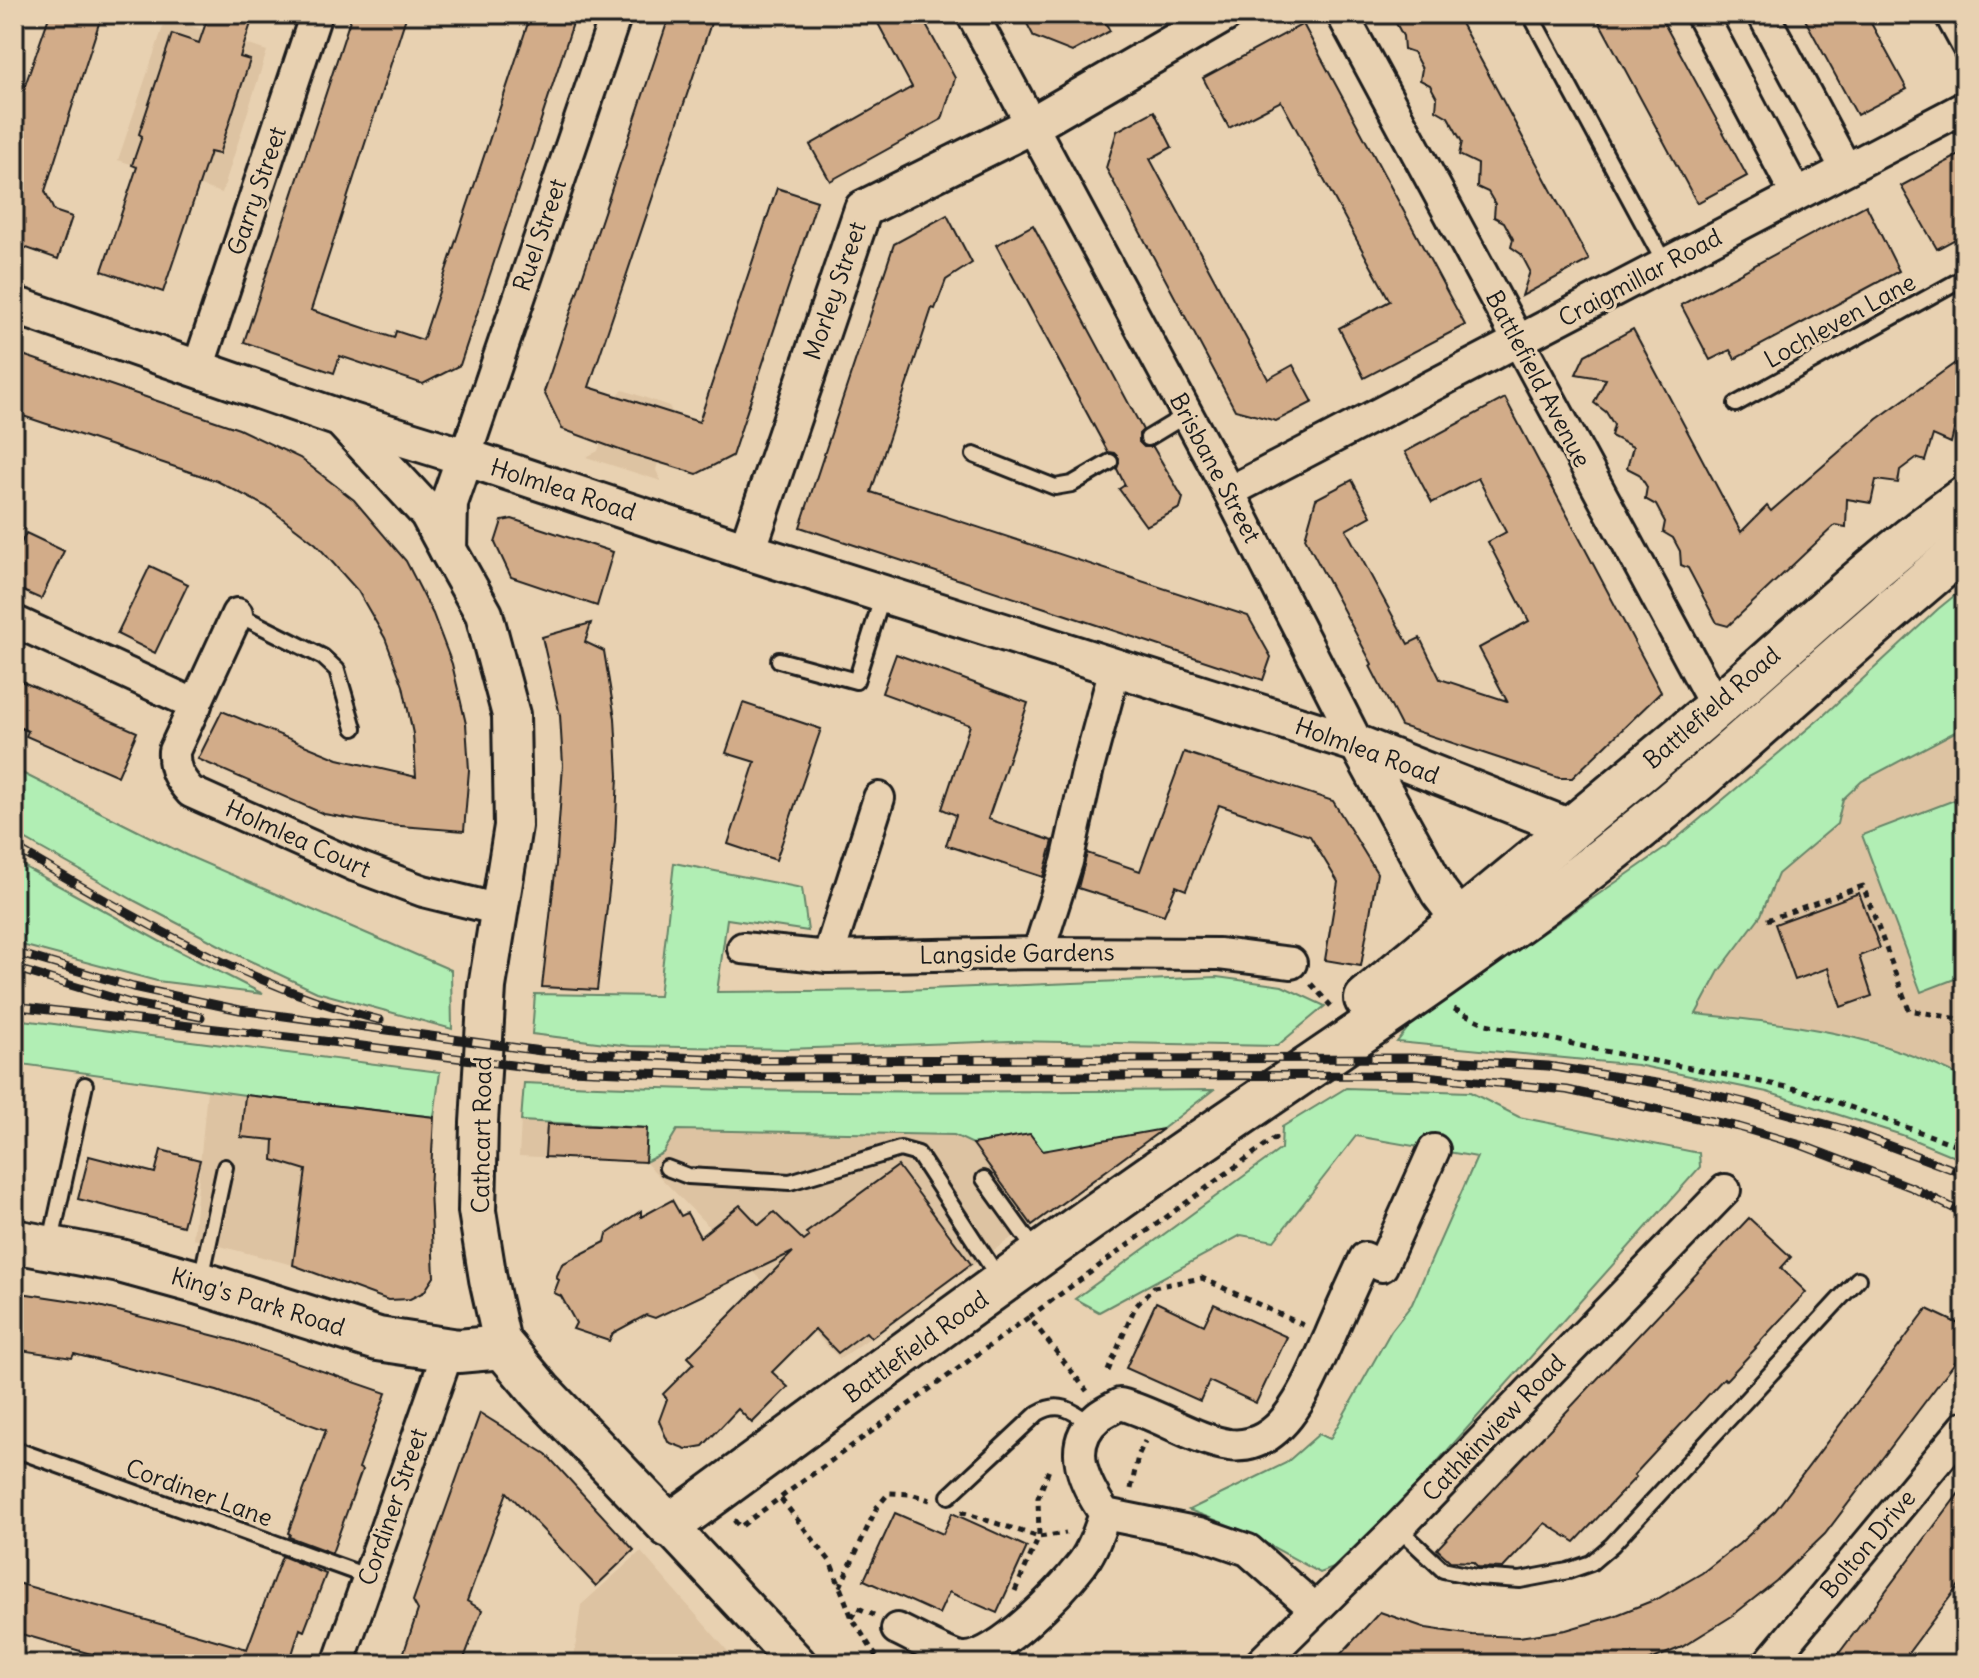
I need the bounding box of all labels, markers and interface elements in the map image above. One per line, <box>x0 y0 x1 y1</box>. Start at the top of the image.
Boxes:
street label: Garry Street <box>220 122 292 259</box>
street label: Ruel Street <box>506 174 572 295</box>
street label: Morley Street <box>796 218 872 364</box>
street label: Craigmillar Road <box>1553 222 1726 333</box>
street label: Lochleven Lane <box>1759 266 1920 374</box>
street label: Battlefield Avenue <box>1480 285 1598 472</box>
street label: Brisbane Street <box>1164 387 1268 548</box>
street label: Holmlea Road <box>487 451 640 527</box>
street label: Battlefield Road <box>1637 640 1786 775</box>
street label: Holmlea Road <box>1291 710 1443 790</box>
street label: Holmlea Court <box>221 793 376 883</box>
street label: Langside Gardens <box>919 936 1115 970</box>
street label: Cathcart Road <box>465 1056 497 1214</box>
street label: King's Park Road <box>168 1260 349 1342</box>
street label: Battlefield Road <box>837 1284 994 1409</box>
street label: Cathkinview Road <box>1415 1347 1571 1507</box>
street label: Cordiner Street <box>351 1424 433 1589</box>
street label: Cordiner Lane <box>122 1452 277 1532</box>
street label: Bolton Drive <box>1813 1483 1921 1604</box>

